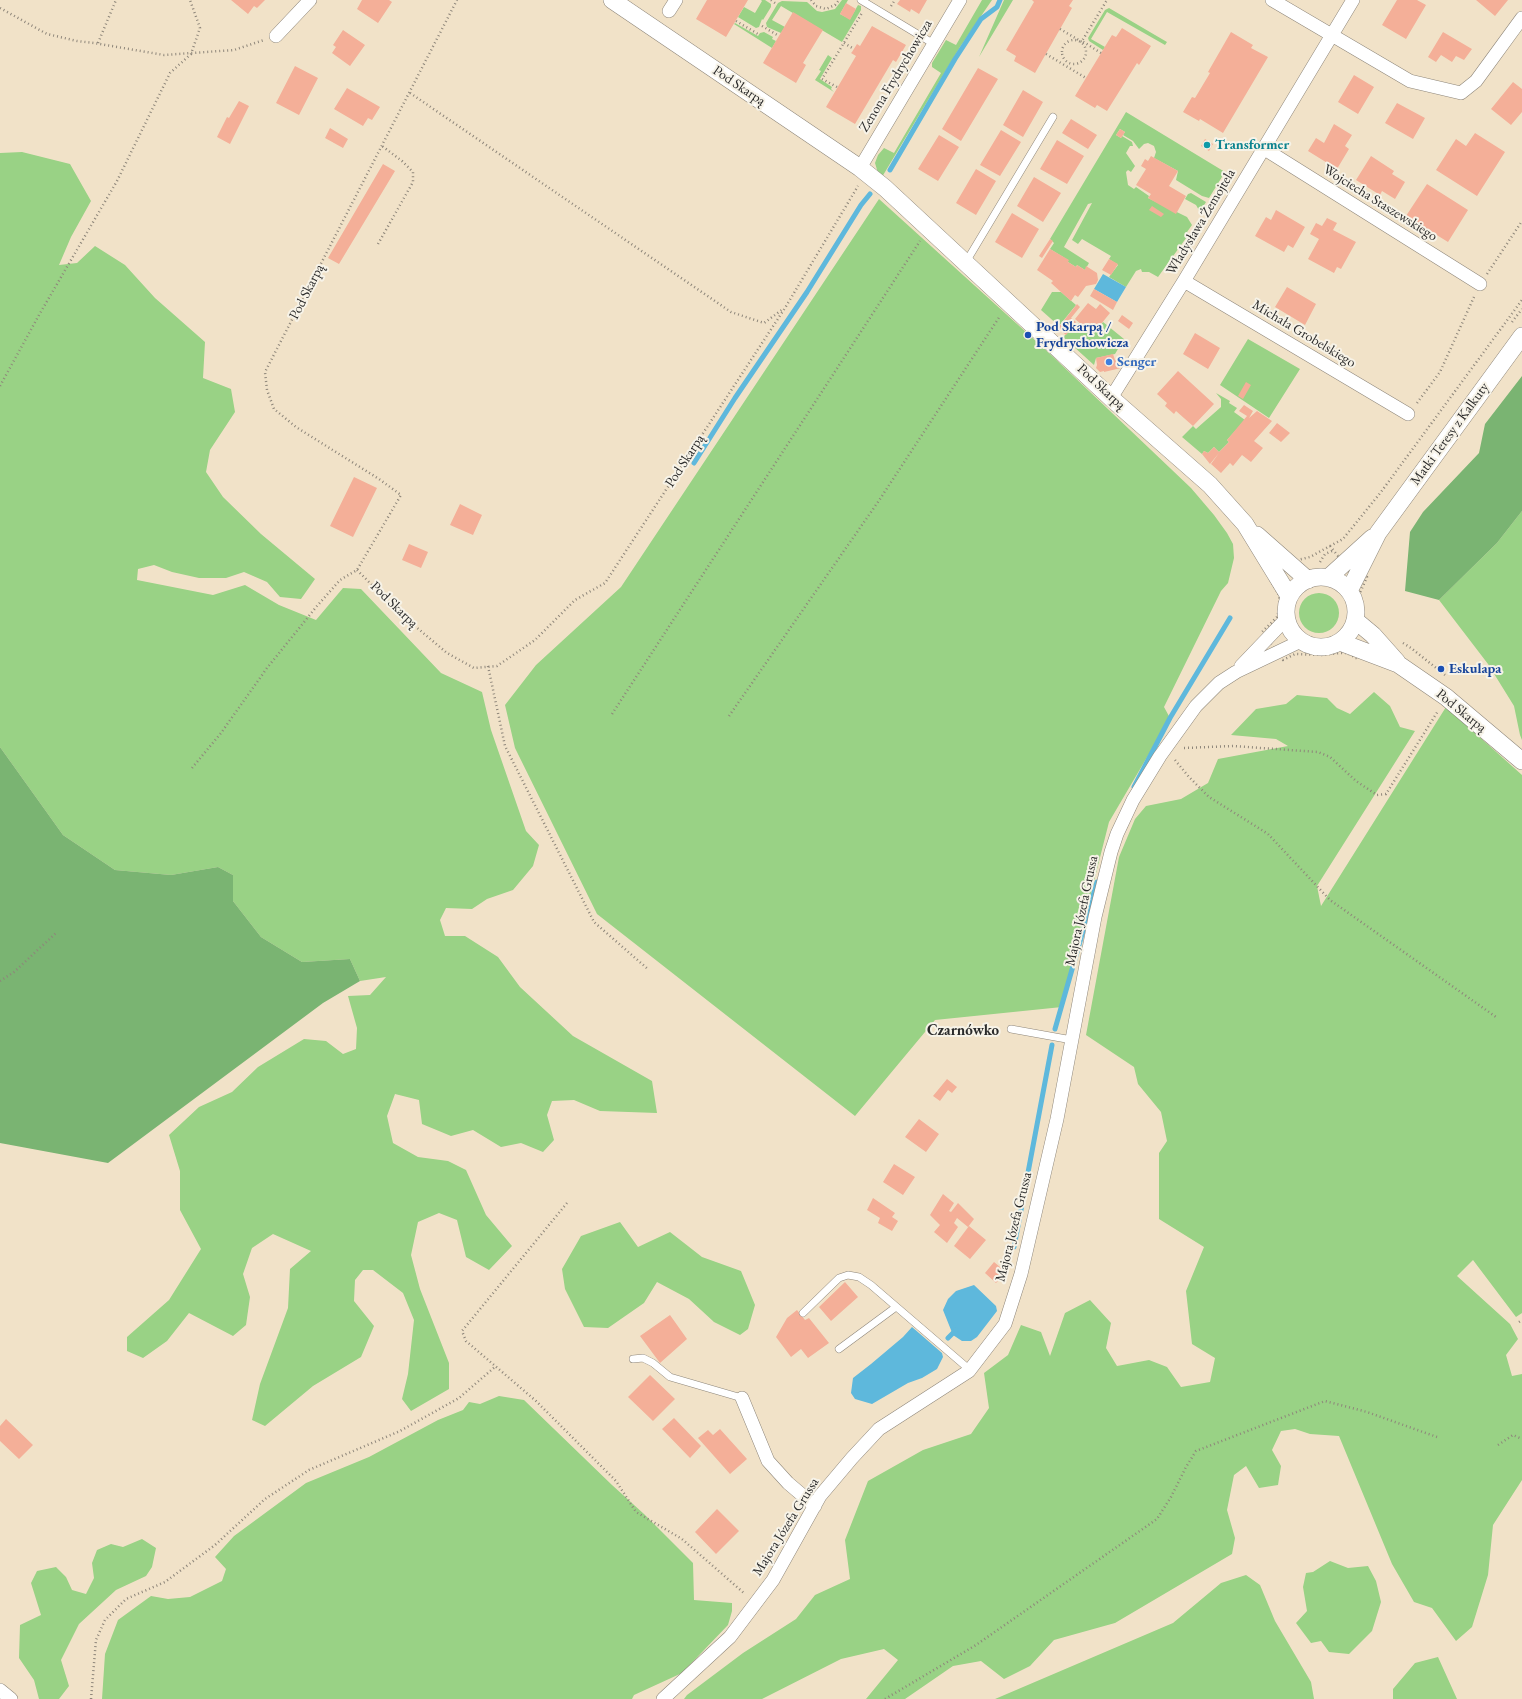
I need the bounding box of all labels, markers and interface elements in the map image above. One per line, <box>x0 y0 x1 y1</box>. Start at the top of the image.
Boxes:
street label: Zenona Frydrychowicza <box>856 17 936 135</box>
street label: Pod Skarpą <box>710 62 768 110</box>
place label: Transformer <box>1215 137 1289 153</box>
marker: Transformer <box>1202 140 1212 150</box>
street label: Wojciecha Staszewskiego <box>1320 161 1440 245</box>
street label: Władysława Żemojtela <box>1163 166 1239 278</box>
street label: Pod Skarpą <box>286 262 328 322</box>
street label: Michała Grobelskiego <box>1249 296 1359 372</box>
place label: Pod Skarpą / Frydrychowicza <box>1036 319 1129 352</box>
marker: Pod Skarpą / Frydrychowicza <box>1023 330 1033 340</box>
place label: Senger <box>1117 354 1156 370</box>
marker: Senger <box>1104 357 1114 367</box>
street label: Pod Skarpą <box>1073 360 1129 414</box>
street label: Matki Teresy z Kalkuty <box>1407 379 1493 489</box>
street label: Pod Skarpą <box>662 431 708 491</box>
street label: Pod Skarpą <box>367 578 421 632</box>
place label: Eskulapa <box>1449 661 1501 677</box>
marker: Eskulapa <box>1436 664 1446 674</box>
street label: Pod Skarpą <box>1432 686 1490 736</box>
street label: Majora Józefa Grussa <box>1062 854 1102 968</box>
district label: Czarnówko <box>927 1022 999 1040</box>
street label: Majora Józefa Grussa <box>992 1170 1036 1284</box>
street label: Majora Józefa Grussa <box>749 1475 823 1579</box>

